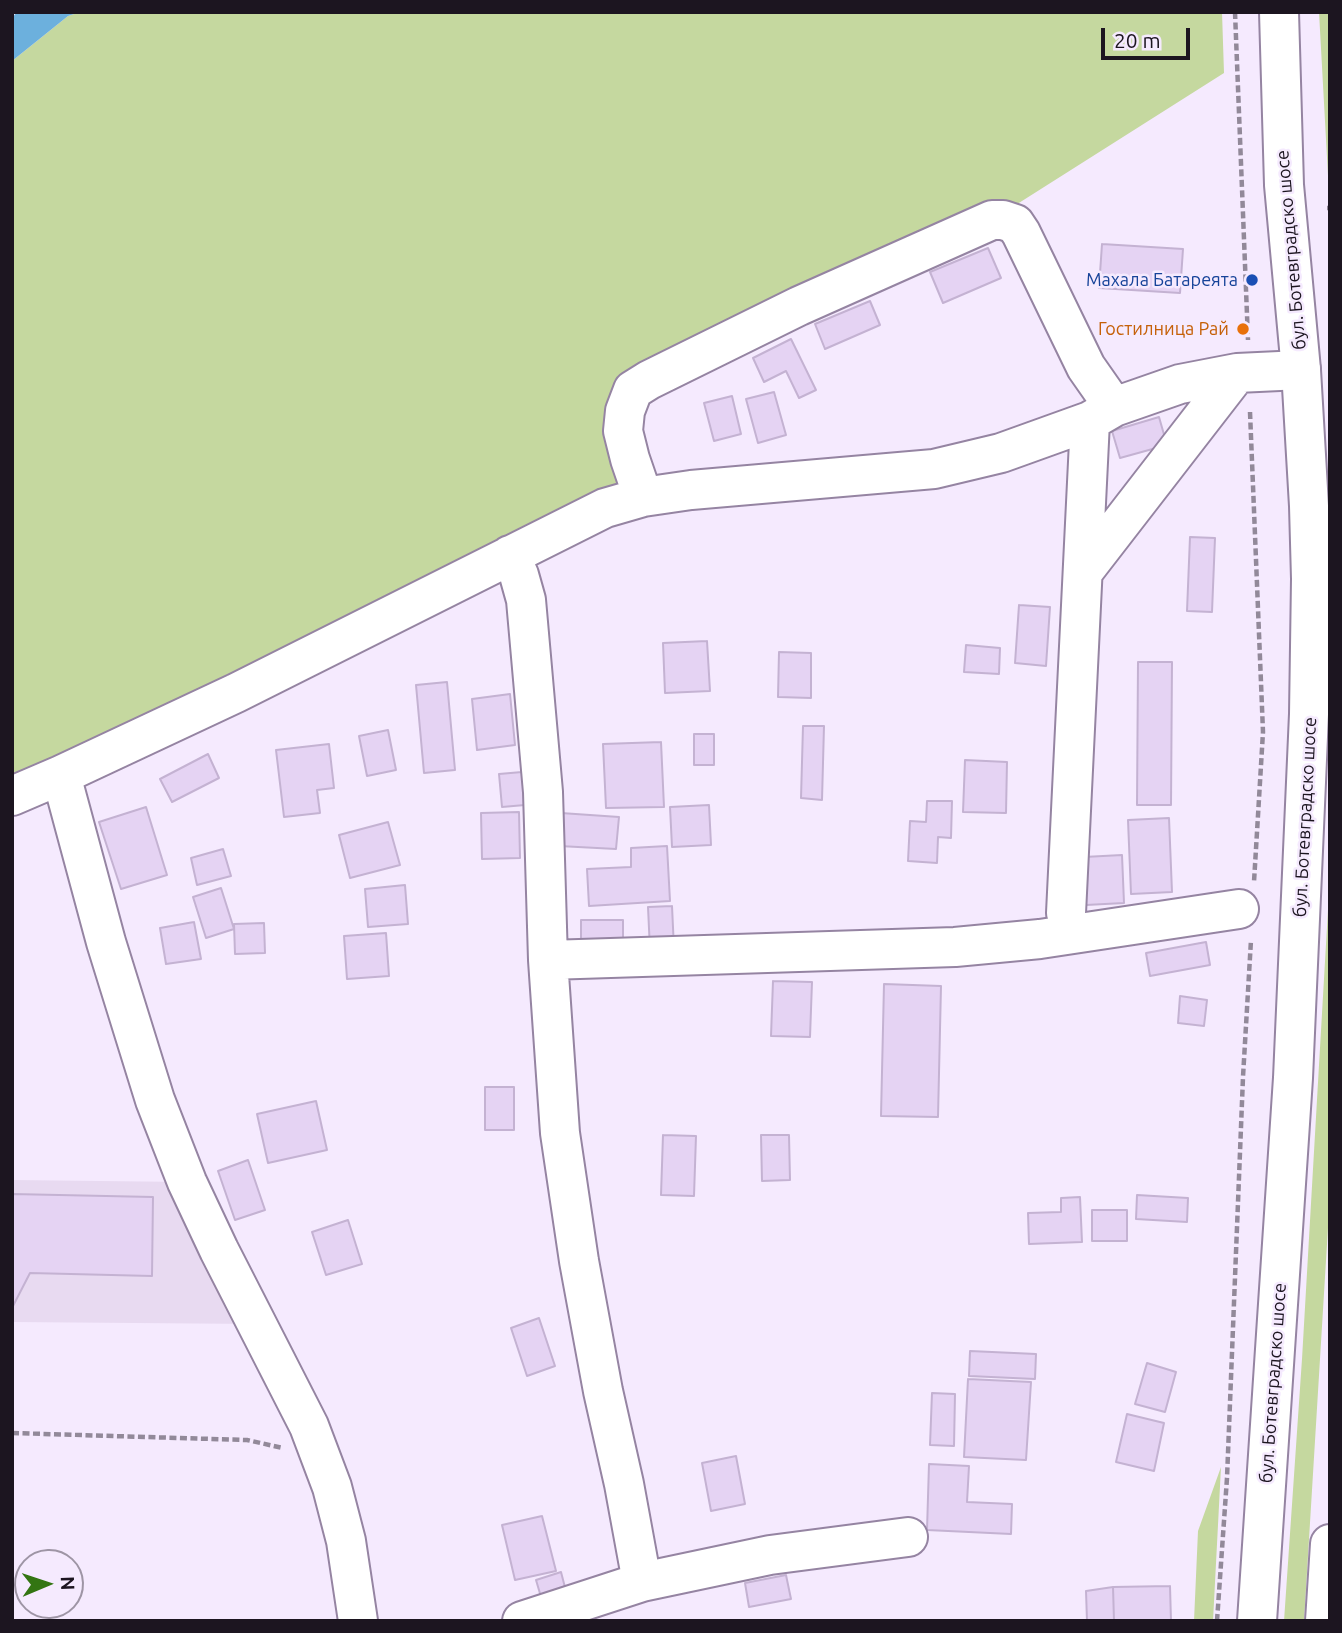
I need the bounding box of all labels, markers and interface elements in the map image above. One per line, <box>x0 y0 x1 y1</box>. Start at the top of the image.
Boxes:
scale bar <box>1104 14 1193 58</box>
text: 20 m <box>1114 28 1161 52</box>
street label: бул. Ботевградско шосе <box>1272 149 1310 351</box>
place label: Махала Батареята <box>1086 269 1238 291</box>
marker: Махала Батареята <box>1244 272 1260 288</box>
place label: Гостилница Рай <box>1098 318 1229 340</box>
marker: Гостилница Рай <box>1235 321 1251 337</box>
street label: бул. Ботевградско шосе <box>1289 716 1321 918</box>
street label: бул. Ботевградско шосе <box>1255 1282 1291 1484</box>
north arrow <box>14 1549 84 1619</box>
text: N <box>57 1576 79 1591</box>

